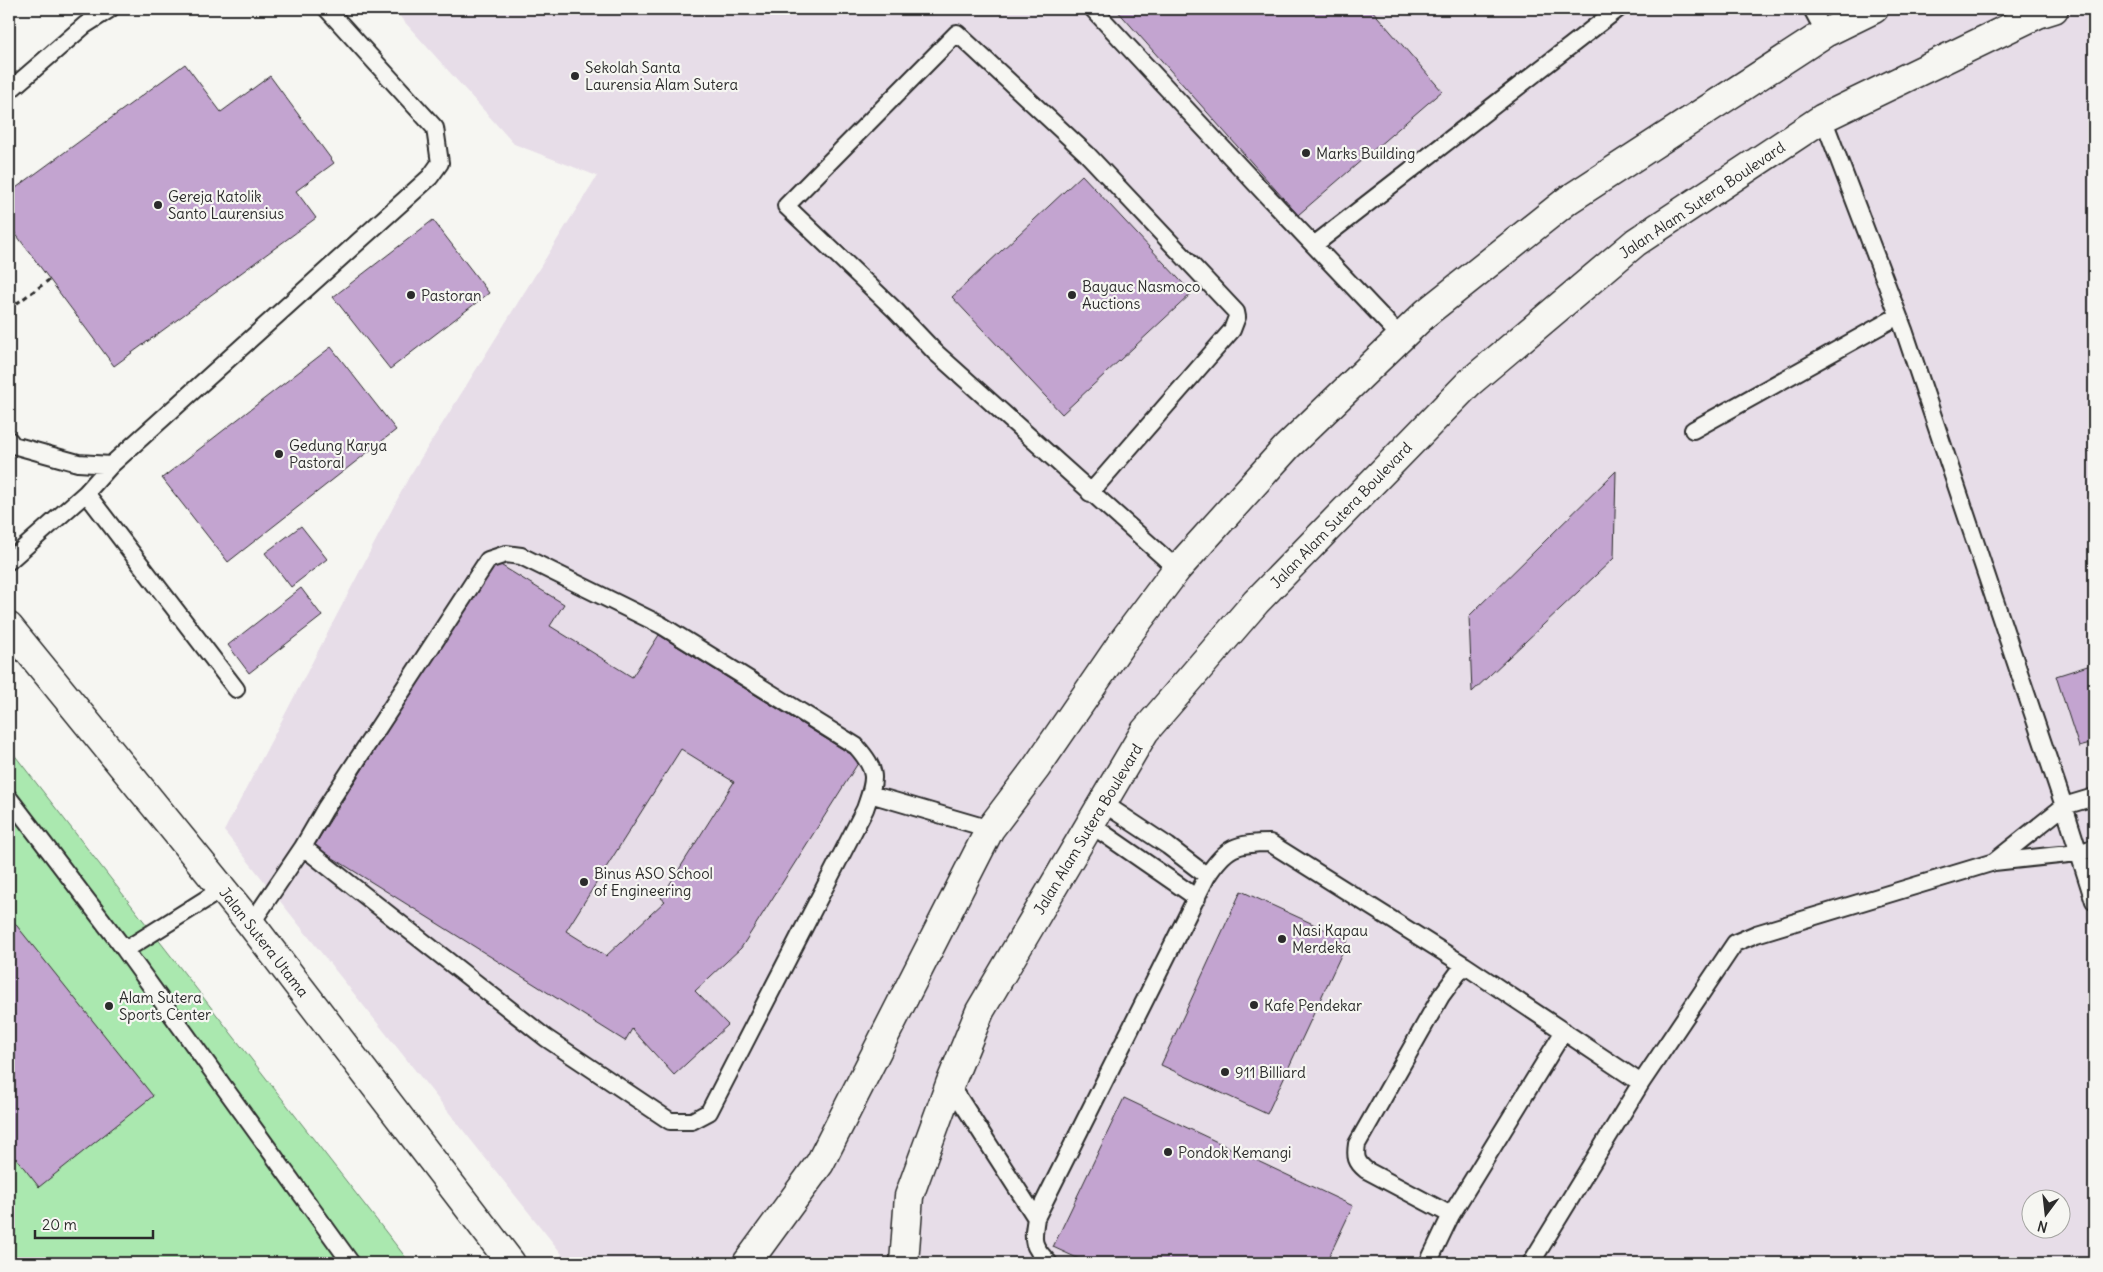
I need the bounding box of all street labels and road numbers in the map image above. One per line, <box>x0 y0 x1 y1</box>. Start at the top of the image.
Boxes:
street label: Jalan Alam Sutera Boulevard <box>1616 137 1789 263</box>
street label: Jalan Alam Sutera Boulevard <box>1266 438 1416 592</box>
street label: Jalan Alam Sutera Boulevard <box>1029 740 1147 918</box>
street label: Jalan Sutera Utama <box>215 883 313 1001</box>

